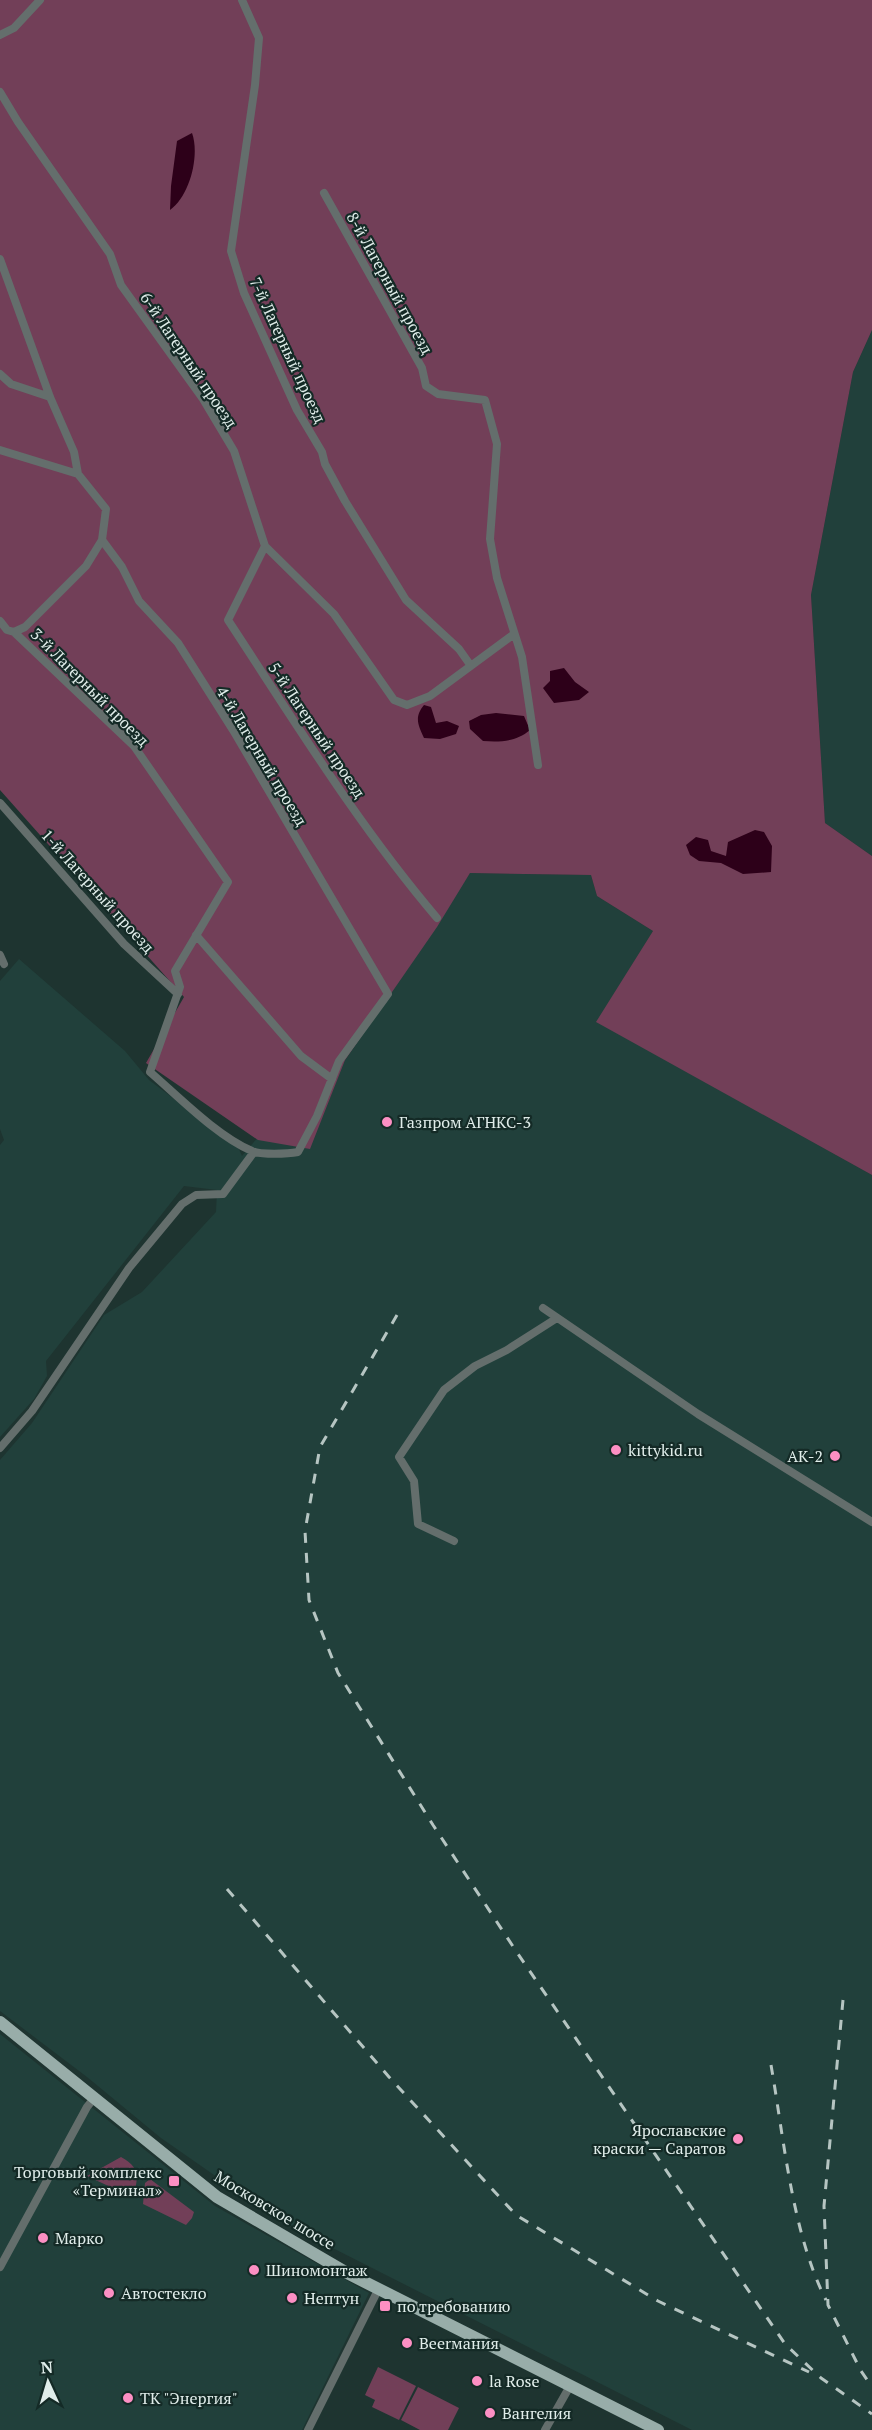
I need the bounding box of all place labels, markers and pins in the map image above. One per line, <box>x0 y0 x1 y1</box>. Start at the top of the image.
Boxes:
place label: Газпром АГНКС-3 <box>399 1111 531 1133</box>
marker: Газпром АГНКС-3 <box>380 1115 394 1129</box>
place label: kittykid.ru <box>628 1439 703 1461</box>
marker: kittykid.ru <box>609 1443 623 1457</box>
place label: АК-2 <box>787 1445 823 1467</box>
marker: АК-2 <box>828 1449 842 1463</box>
place label: Ярославские краски — Саратов <box>593 2119 726 2159</box>
marker: Ярославские краски — Саратов <box>731 2132 745 2146</box>
place label: Торговый комплекс «Терминал» <box>14 2161 162 2201</box>
marker: Торговый комплекс «Терминал» <box>167 2174 181 2188</box>
place label: Марко <box>55 2227 103 2249</box>
marker: Марко <box>36 2231 50 2245</box>
place label: Шиномонтаж <box>266 2259 368 2281</box>
marker: Шиномонтаж <box>247 2263 261 2277</box>
place label: Автостекло <box>121 2282 207 2304</box>
marker: Автостекло <box>102 2286 116 2300</box>
place label: Нептун <box>304 2287 360 2309</box>
marker: Нептун <box>285 2291 299 2305</box>
place label: по требованию <box>397 2295 510 2317</box>
marker: по требованию <box>378 2299 392 2313</box>
place label: Beerмания <box>419 2332 499 2354</box>
marker: Beerмания <box>400 2336 414 2350</box>
place label: la Rose <box>489 2370 540 2392</box>
marker: la Rose <box>470 2374 484 2388</box>
place label: ТК "Энергия" <box>140 2387 238 2409</box>
marker: ТК "Энергия" <box>121 2391 135 2405</box>
place label: Вангелия <box>502 2402 571 2424</box>
marker: Вангелия <box>483 2406 497 2420</box>

